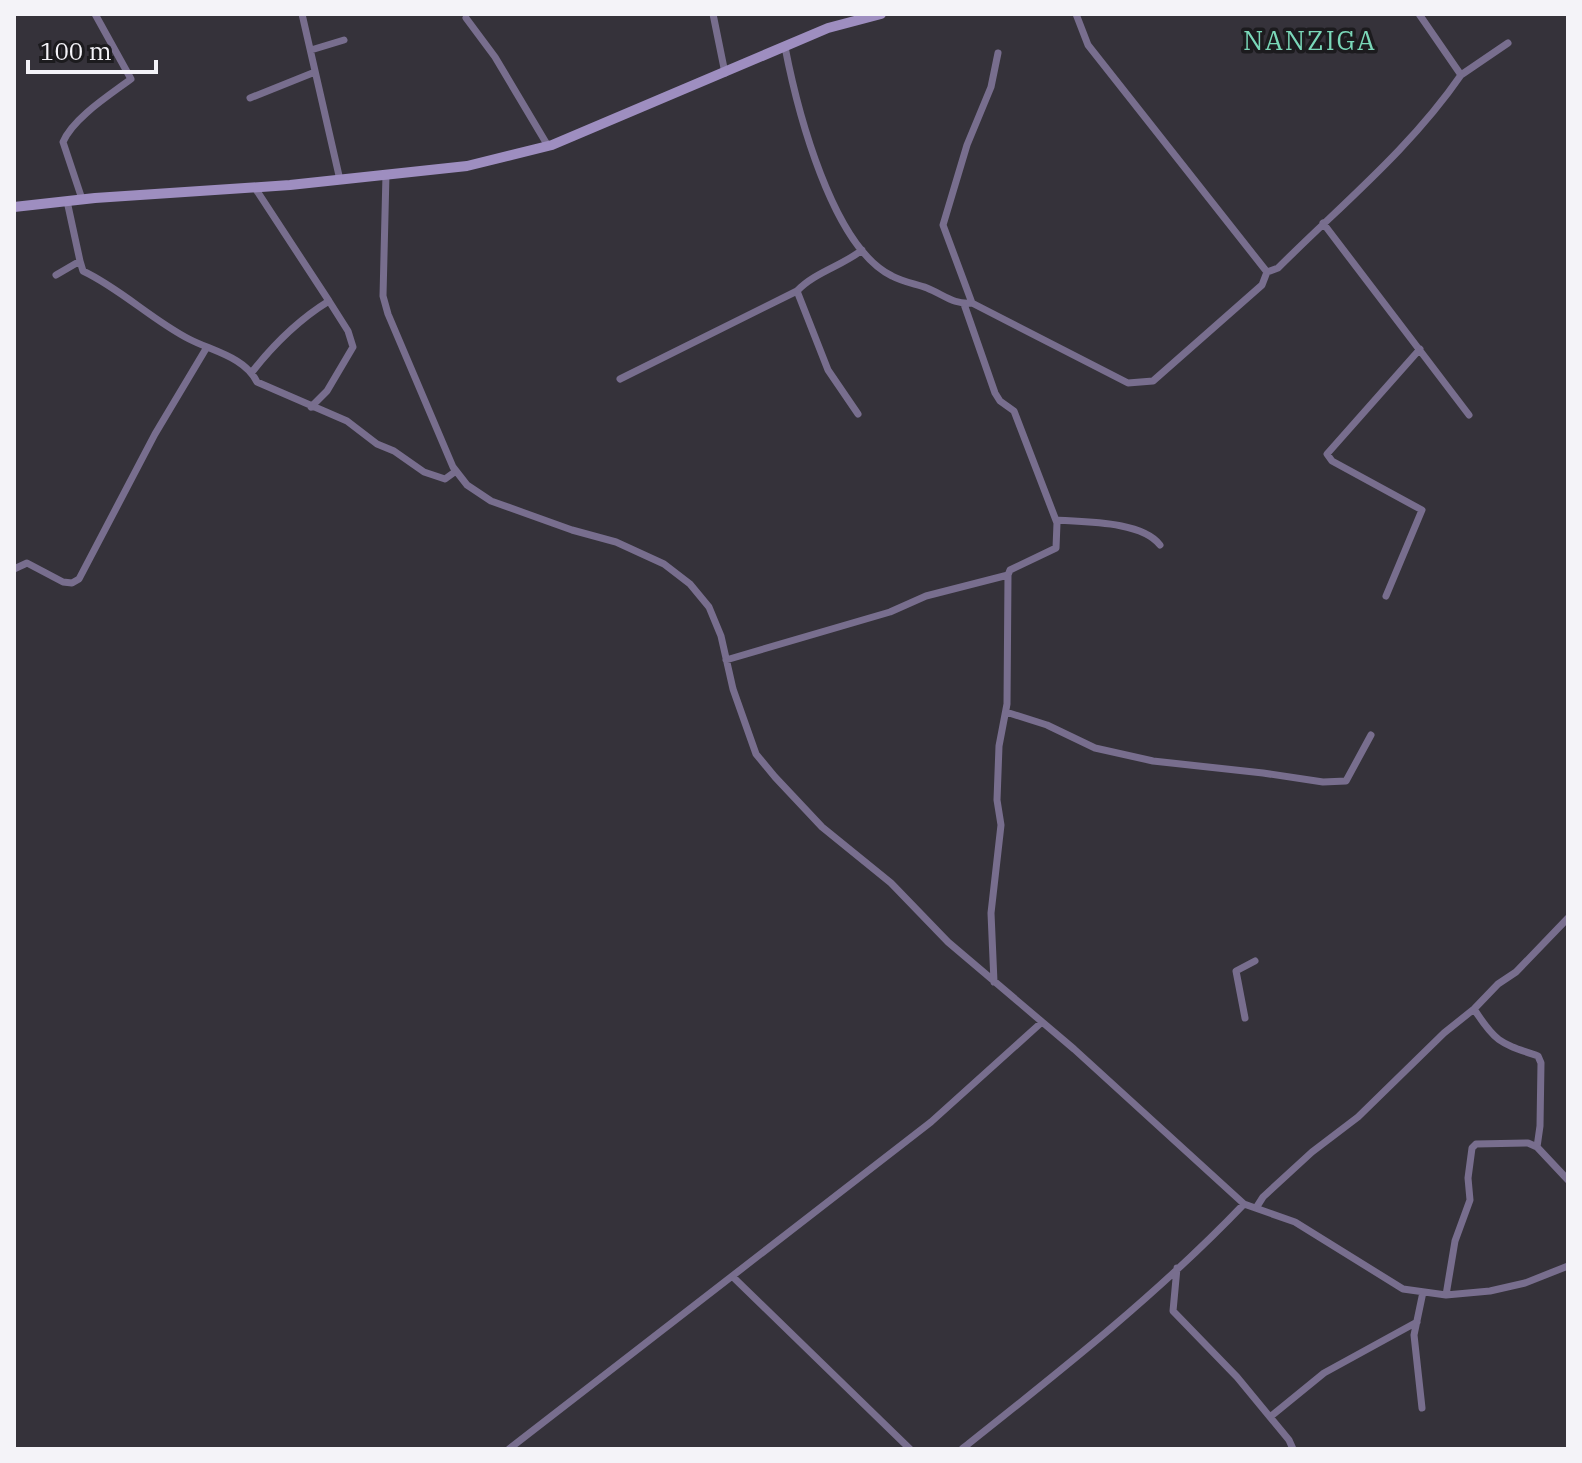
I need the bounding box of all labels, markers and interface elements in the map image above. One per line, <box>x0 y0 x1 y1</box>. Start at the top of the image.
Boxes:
district label: NANZIGA <box>1243 23 1377 57</box>
scale bar <box>28 24 156 74</box>
text: 100 m <box>40 35 112 67</box>

